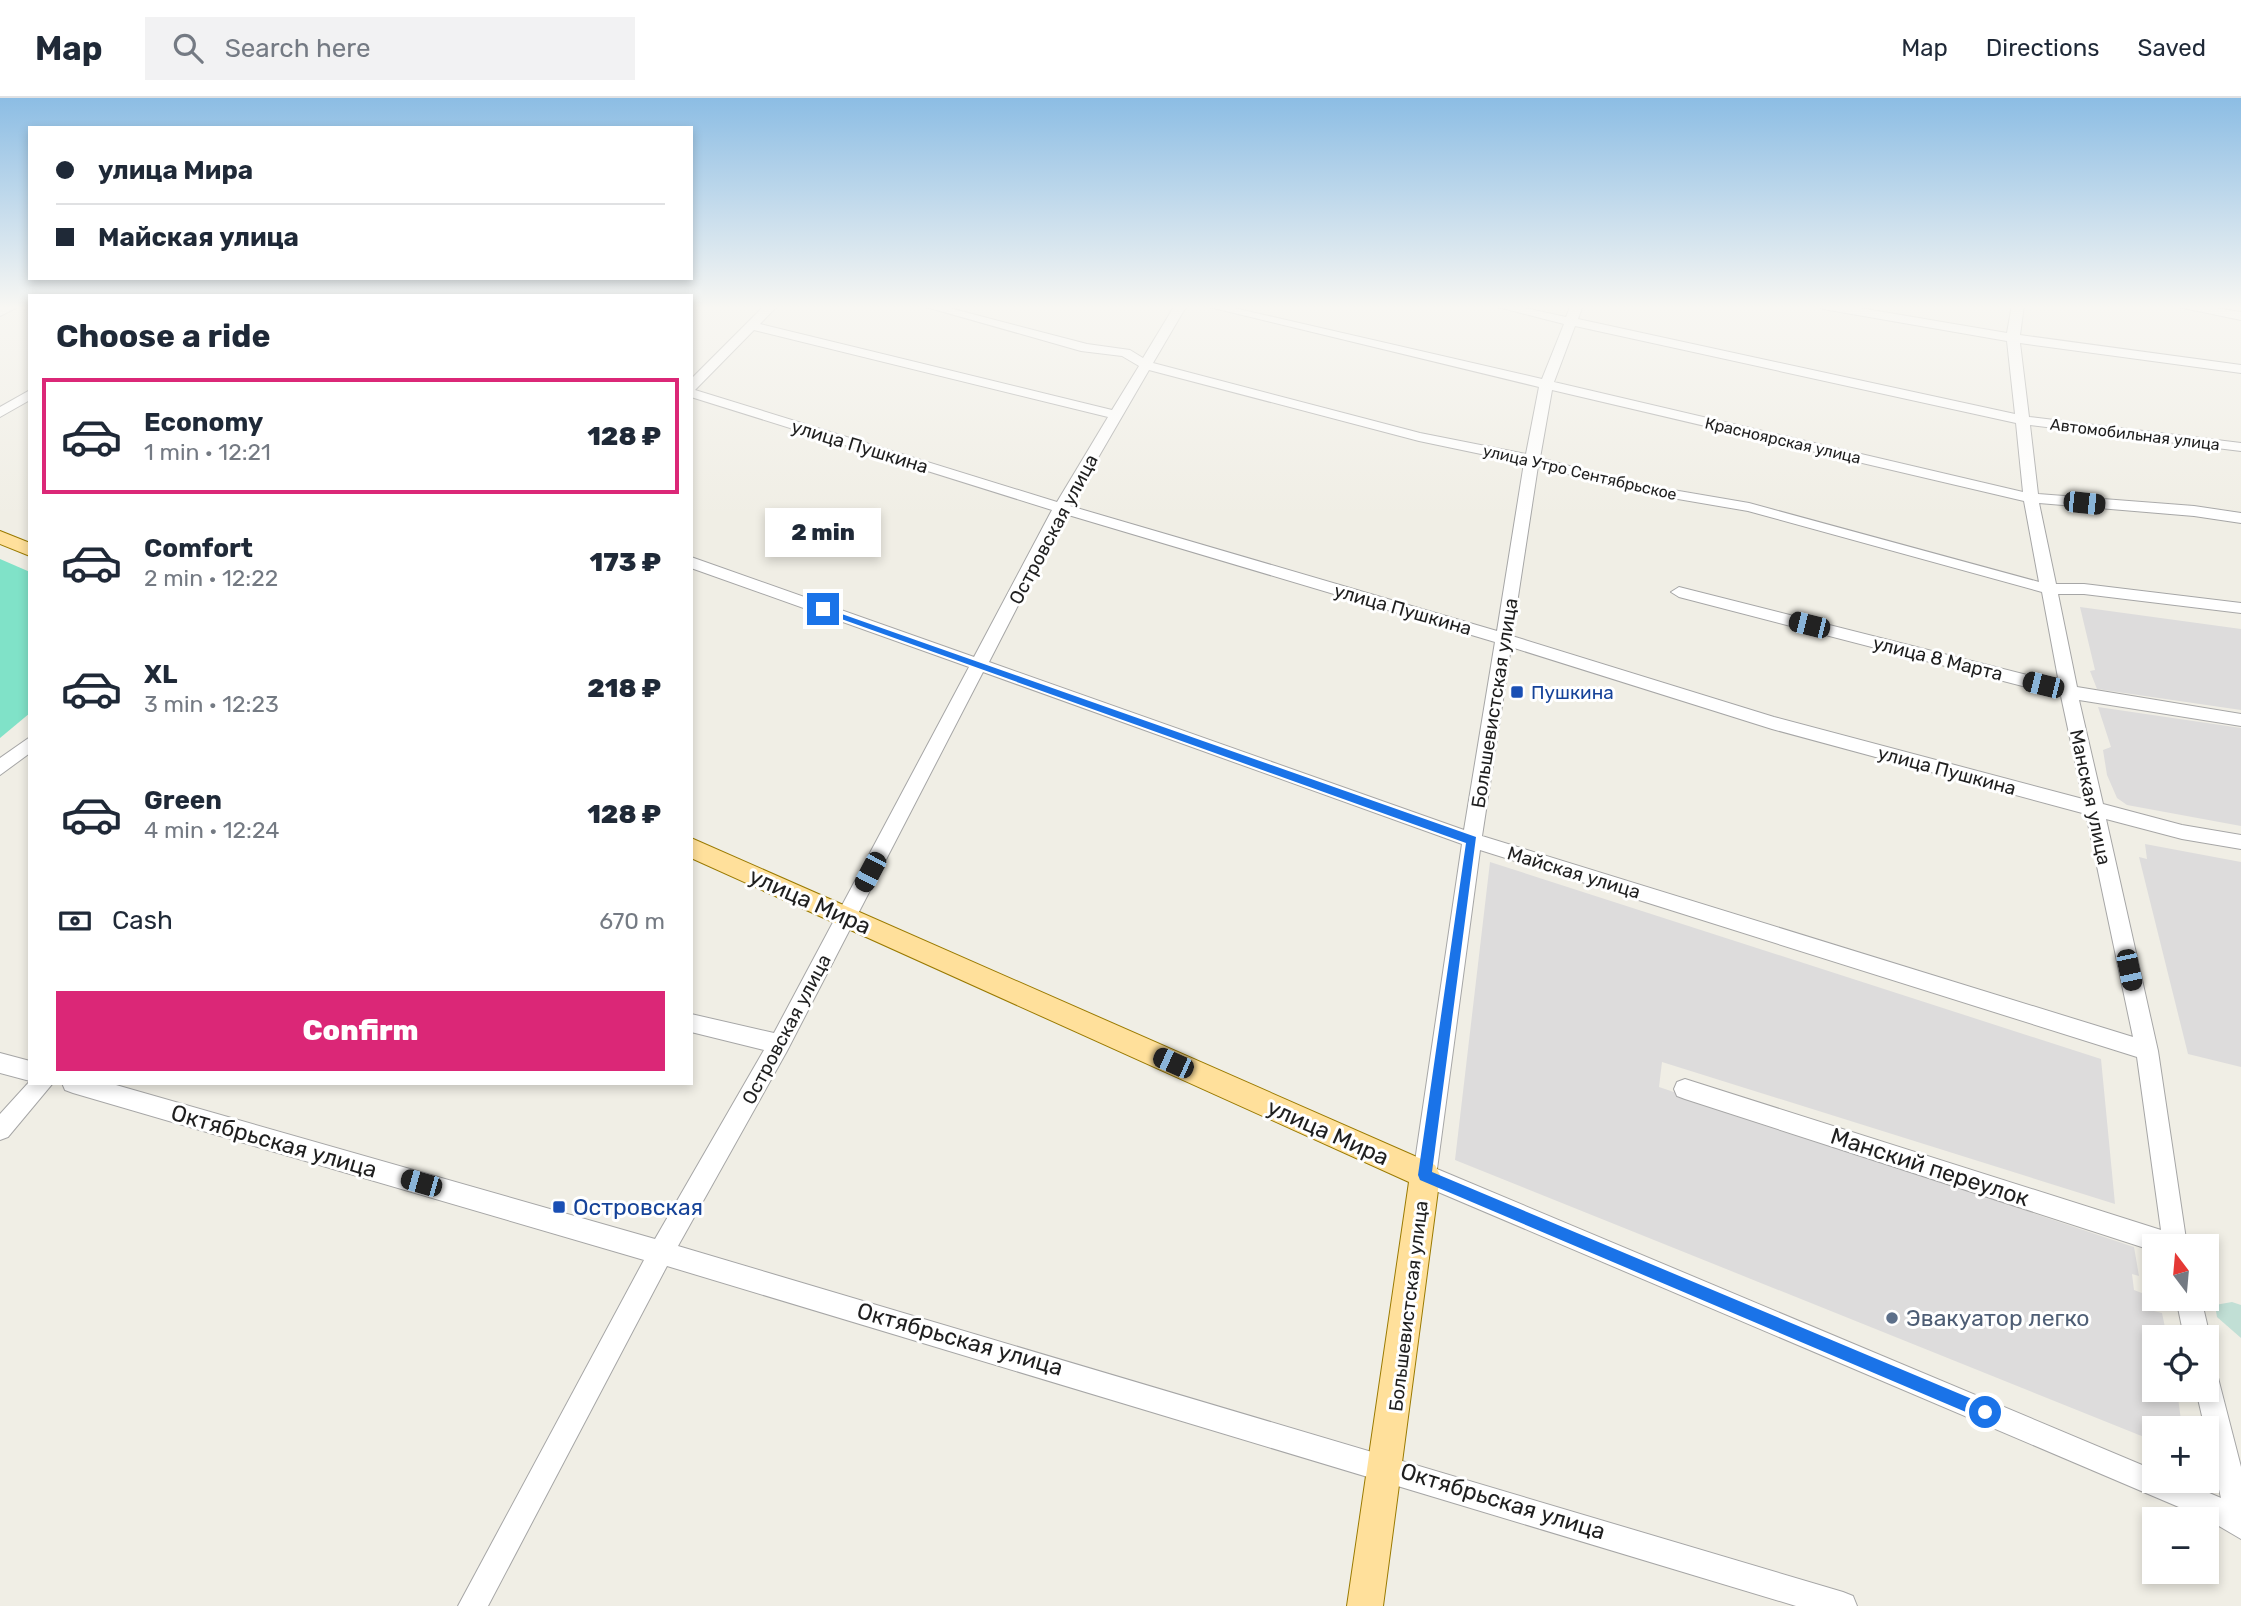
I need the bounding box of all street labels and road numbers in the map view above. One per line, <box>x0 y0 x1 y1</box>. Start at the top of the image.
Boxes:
street label: Красноярская улица <box>1703 413 1863 468</box>
street label: улица Пушкина <box>789 415 931 478</box>
street label: Автомобильная улица <box>2049 415 2221 454</box>
street label: улица Утро Сентябрьское <box>1481 441 1679 504</box>
street label: Островская улица <box>1004 450 1103 608</box>
street label: улица Пушкина <box>1331 579 1474 640</box>
street label: Большевистская улица <box>1467 596 1522 810</box>
street label: улица 8 Марта <box>1870 631 2005 686</box>
street label: Манская улица <box>2065 727 2116 867</box>
street label: улица Пушкина <box>1875 741 2018 800</box>
street label: Майская улица <box>1505 841 1643 904</box>
street label: улица Мира <box>745 862 875 940</box>
street label: Островская улица <box>737 950 836 1108</box>
street label: улица Мира <box>1263 1093 1393 1171</box>
street label: Октябрьская улица <box>168 1098 380 1184</box>
street label: Манский переулок <box>1827 1122 2033 1212</box>
street label: Большевистская улица <box>1384 1199 1433 1413</box>
street label: Октябрьская улица <box>854 1296 1066 1382</box>
street label: Октябрьская улица <box>1397 1456 1609 1546</box>

